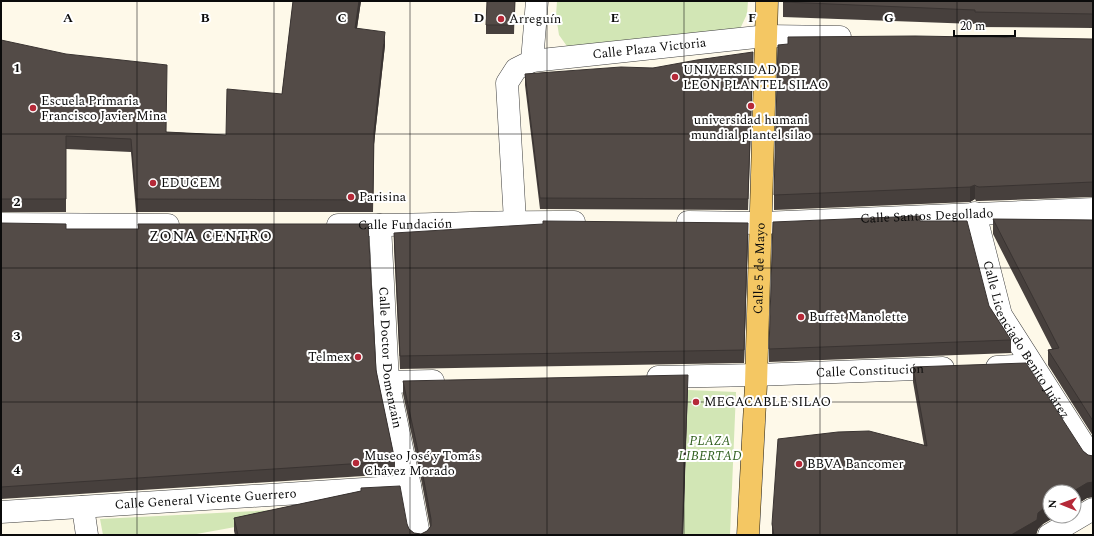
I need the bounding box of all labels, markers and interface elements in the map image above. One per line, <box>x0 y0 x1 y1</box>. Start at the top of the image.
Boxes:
text: A <box>63 8 73 28</box>
text: B <box>200 8 210 28</box>
text: C <box>337 8 347 28</box>
text: D <box>474 8 484 28</box>
text: E <box>611 8 620 28</box>
text: F <box>748 8 756 28</box>
text: G <box>884 8 894 28</box>
place label: Arreguín <box>509 9 562 29</box>
scale bar <box>954 12 1015 38</box>
marker: Arreguín <box>496 14 506 24</box>
text: 20 m <box>960 17 985 36</box>
street label: Calle Plaza Victoria <box>591 32 708 64</box>
text: 1 <box>13 58 21 78</box>
place label: UNIVERSIDAD DE LEON PLANTEL SILAO <box>683 60 829 95</box>
marker: UNIVERSIDAD DE LEON PLANTEL SILAO <box>670 72 680 82</box>
place label: Escuela Primaria Francisco Javier Mina <box>41 91 167 126</box>
marker: universidad humani mundial plantel silao <box>746 101 756 111</box>
marker: Escuela Primaria Francisco Javier Mina <box>28 103 38 113</box>
place label: universidad humani mundial plantel silao <box>691 110 811 145</box>
place label: EDUCEM <box>161 173 220 193</box>
marker: EDUCEM <box>148 178 158 188</box>
place label: Parisina <box>359 187 407 207</box>
text: 2 <box>13 192 21 212</box>
marker: Parisina <box>346 192 356 202</box>
street label: Calle Santos Degollado <box>860 203 994 229</box>
street label: Calle Fundación <box>358 214 453 235</box>
street label: Calle 5 de Mayo <box>748 222 771 314</box>
district label: ZONA CENTRO <box>149 225 273 248</box>
street label: Calle Licenciado Benito Juárez <box>977 258 1075 423</box>
street label: Calle Doctor Domenzain <box>373 286 408 431</box>
place label: Buffet Manolette <box>809 307 907 327</box>
marker: Buffet Manolette <box>796 312 806 322</box>
text: 3 <box>13 326 21 346</box>
place label: Telmex <box>308 347 351 367</box>
marker: Telmex <box>353 352 363 362</box>
street label: Calle Constitución <box>816 359 925 383</box>
place label: MEGACABLE SILAO <box>704 392 831 412</box>
marker: MEGACABLE SILAO <box>691 397 701 407</box>
park label: PLAZA LIBERTAD <box>678 431 742 466</box>
place label: Museo José y Tomás Chávez Morado <box>364 446 481 481</box>
place label: BBVA Bancomer <box>807 454 904 474</box>
marker: Museo José y Tomás Chávez Morado <box>351 458 361 468</box>
marker: BBVA Bancomer <box>794 459 804 469</box>
text: 4 <box>13 460 21 480</box>
street label: Calle General Vicente Guerrero <box>114 483 297 515</box>
north arrow <box>1042 484 1082 524</box>
text: N <box>1044 499 1061 508</box>

